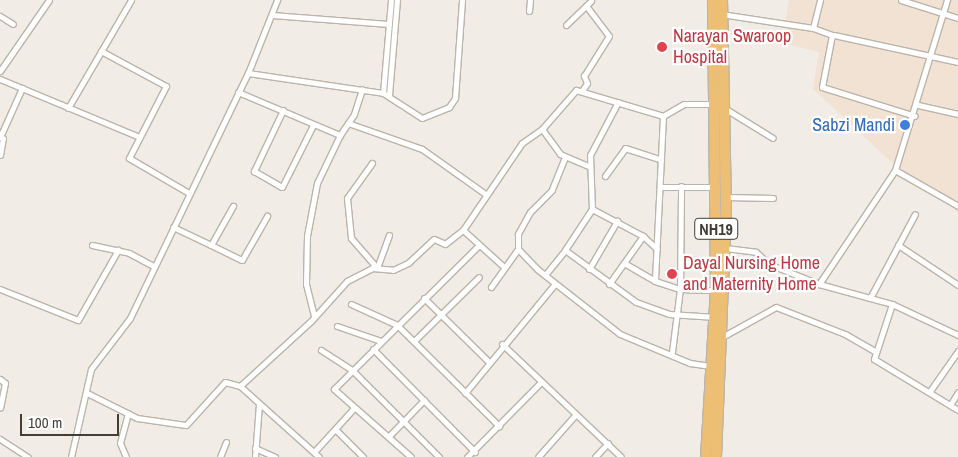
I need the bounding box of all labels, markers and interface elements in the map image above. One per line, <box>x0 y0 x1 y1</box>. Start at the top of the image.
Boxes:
place label: Narayan Swaroop Hospital <box>673 26 791 68</box>
marker: Narayan Swaroop Hospital <box>655 40 669 54</box>
place label: Sabzi Mandi <box>812 114 895 136</box>
marker: Sabzi Mandi <box>899 119 911 131</box>
road number: NH19 <box>694 215 738 242</box>
place label: Dayal Nursing Home and Maternity Home <box>683 253 820 296</box>
marker: Dayal Nursing Home and Maternity Home <box>665 267 679 281</box>
scale bar <box>22 404 121 436</box>
text: 100 m <box>28 412 62 433</box>

